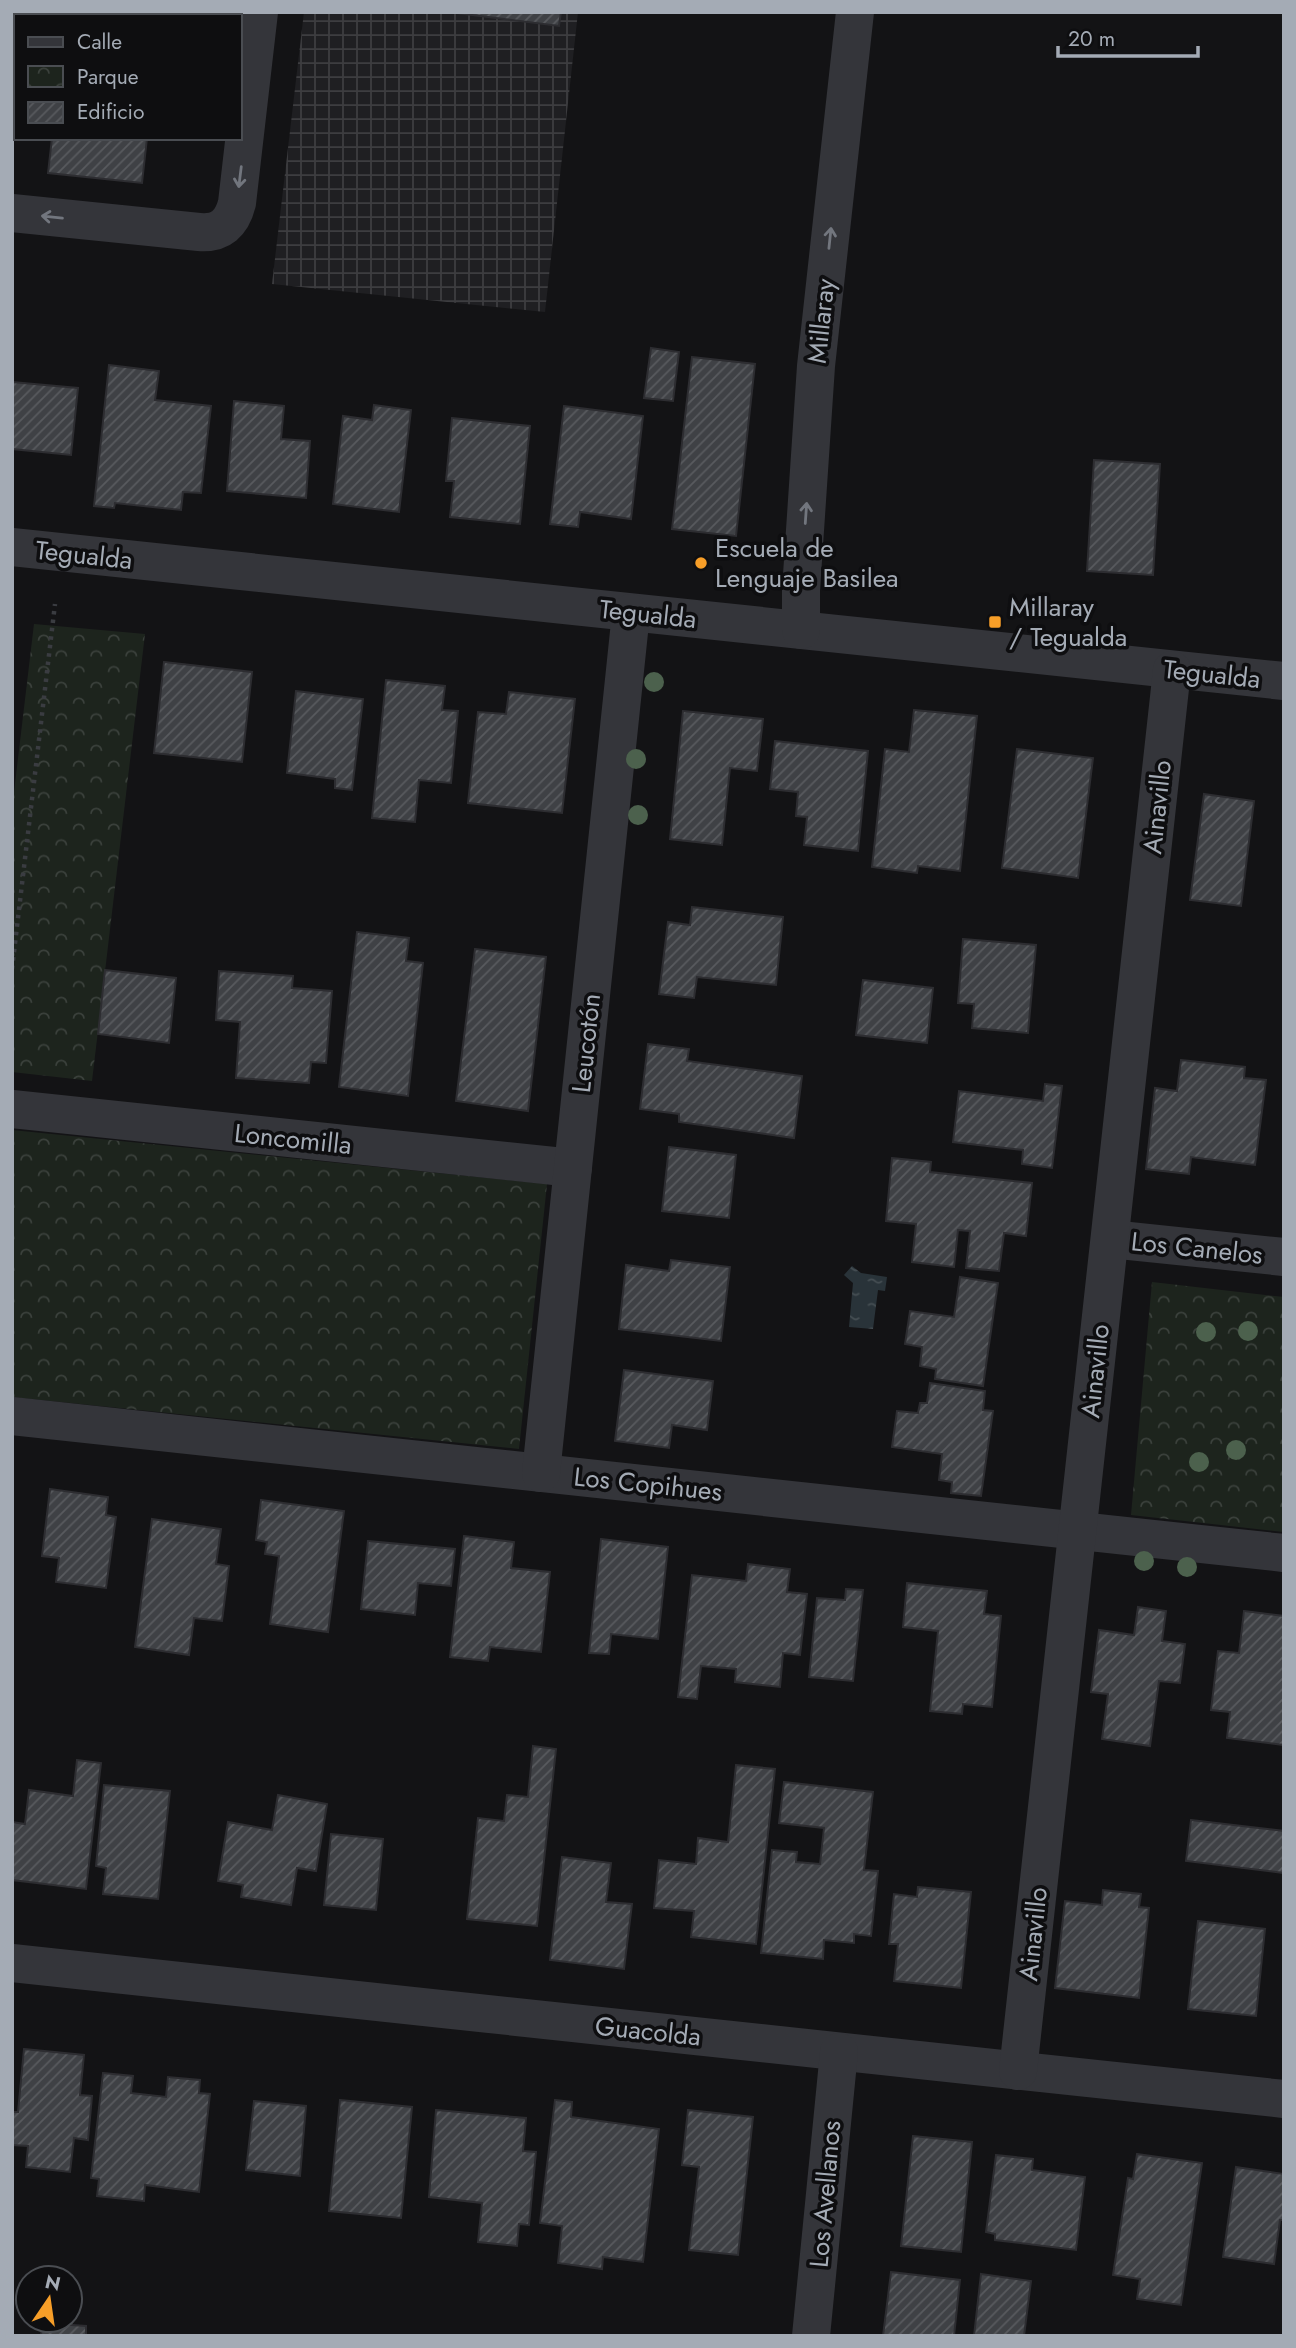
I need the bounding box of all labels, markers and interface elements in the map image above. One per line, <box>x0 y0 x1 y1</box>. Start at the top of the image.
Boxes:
legend <box>14 14 242 140</box>
scale bar <box>1058 14 1198 58</box>
text: 20 m <box>1068 24 1115 54</box>
text: Calle <box>77 27 122 57</box>
text: Parque <box>77 62 139 92</box>
text: Edificio <box>77 97 144 127</box>
one-way arrow <box>233 166 246 188</box>
one-way arrow <box>42 211 64 224</box>
one-way arrow <box>824 227 837 250</box>
street label: Millaray <box>798 276 844 365</box>
one-way arrow <box>800 502 813 525</box>
place label: Escuela de Lenguaje Basilea <box>715 529 899 597</box>
street label: Tegualda <box>34 531 134 579</box>
marker: Escuela de Lenguaje Basilea <box>693 555 709 571</box>
place label: Millaray / Tegualda <box>1009 588 1127 656</box>
street label: Tegualda <box>598 590 698 638</box>
marker: Millaray / Tegualda <box>987 614 1003 630</box>
street label: Tegualda <box>1162 650 1262 698</box>
street label: Ainavillo <box>1133 758 1181 856</box>
street label: Leucotón <box>562 992 610 1094</box>
street label: Loncomilla <box>232 1114 354 1164</box>
street label: Los Canelos <box>1129 1222 1265 1274</box>
street label: Ainavillo <box>1071 1322 1119 1420</box>
street label: Los Copihues <box>572 1457 724 1511</box>
street label: Ainavillo <box>1009 1885 1057 1983</box>
street label: Guacolda <box>593 2007 703 2055</box>
street label: Los Avellanos <box>800 2119 850 2269</box>
north arrow <box>14 2264 84 2334</box>
text: N <box>42 2268 63 2298</box>

